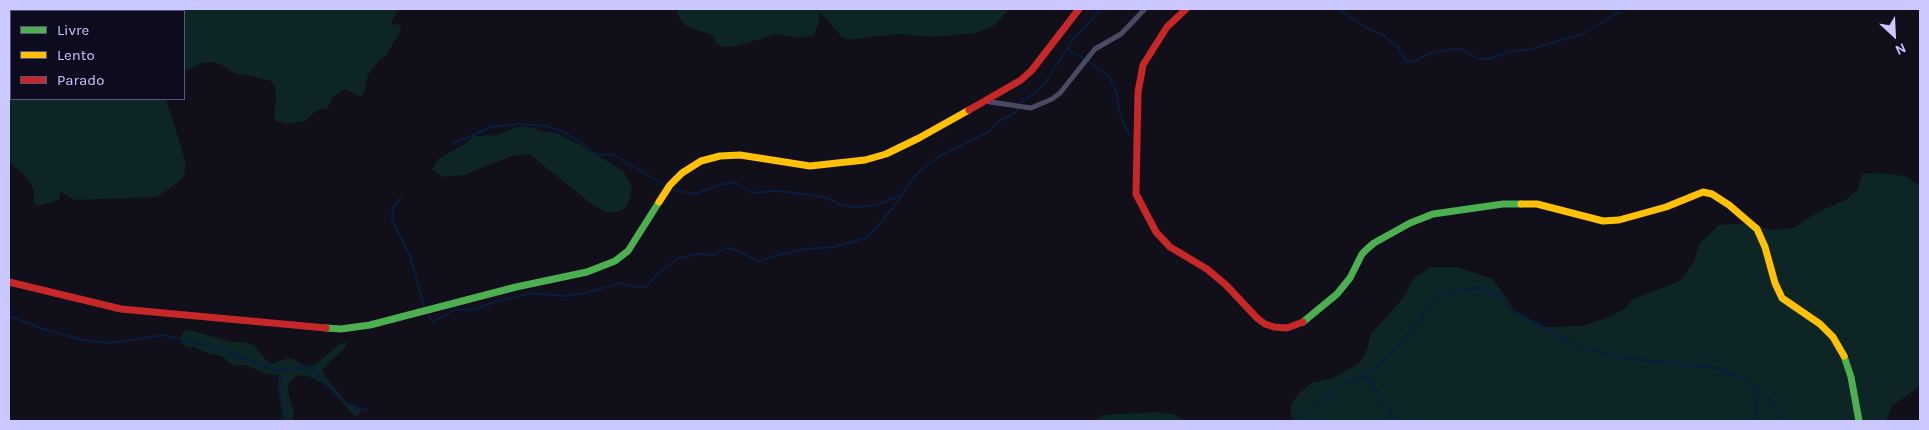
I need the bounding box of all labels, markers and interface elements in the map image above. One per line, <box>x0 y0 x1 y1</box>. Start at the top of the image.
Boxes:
legend <box>10 10 185 100</box>
north arrow <box>1869 10 1919 60</box>
text: Livre <box>57 21 89 39</box>
text: N <box>1892 39 1909 59</box>
text: Lento <box>57 46 95 64</box>
text: Parado <box>57 71 104 89</box>

